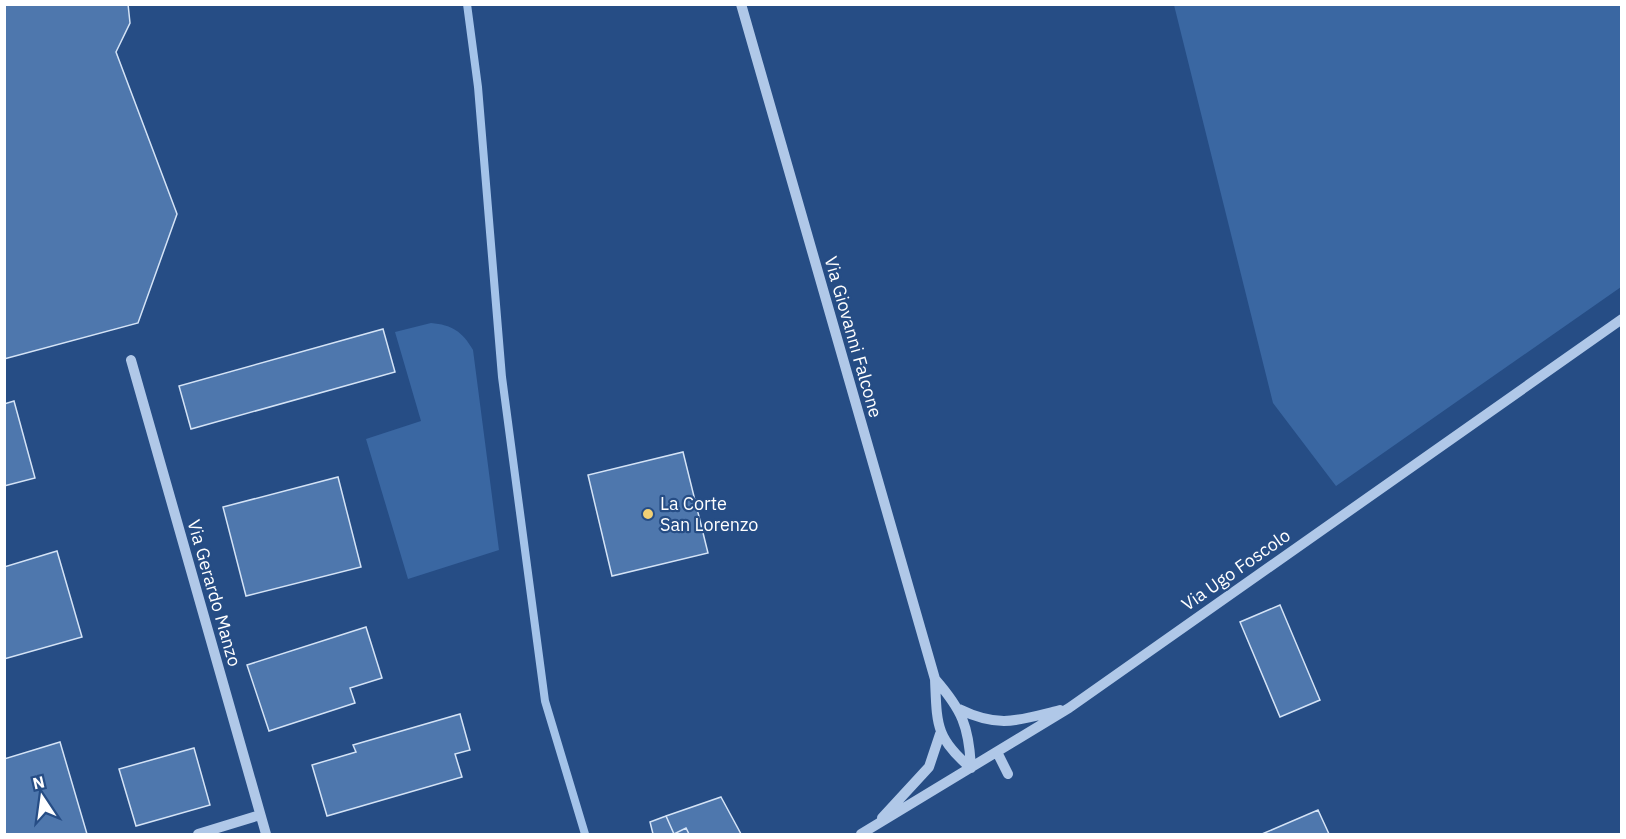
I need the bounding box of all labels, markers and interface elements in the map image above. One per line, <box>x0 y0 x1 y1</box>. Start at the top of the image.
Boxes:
street label: Via Giovanni Falcone <box>819 254 888 420</box>
place label: La Corte San Lorenzo <box>660 492 758 536</box>
marker: La Corte San Lorenzo <box>641 507 655 521</box>
street label: Via Gerardo Manzo <box>182 517 246 669</box>
street label: Via Ugo Foscolo <box>1177 524 1295 616</box>
north arrow <box>12 767 72 827</box>
text: N <box>31 771 47 793</box>

